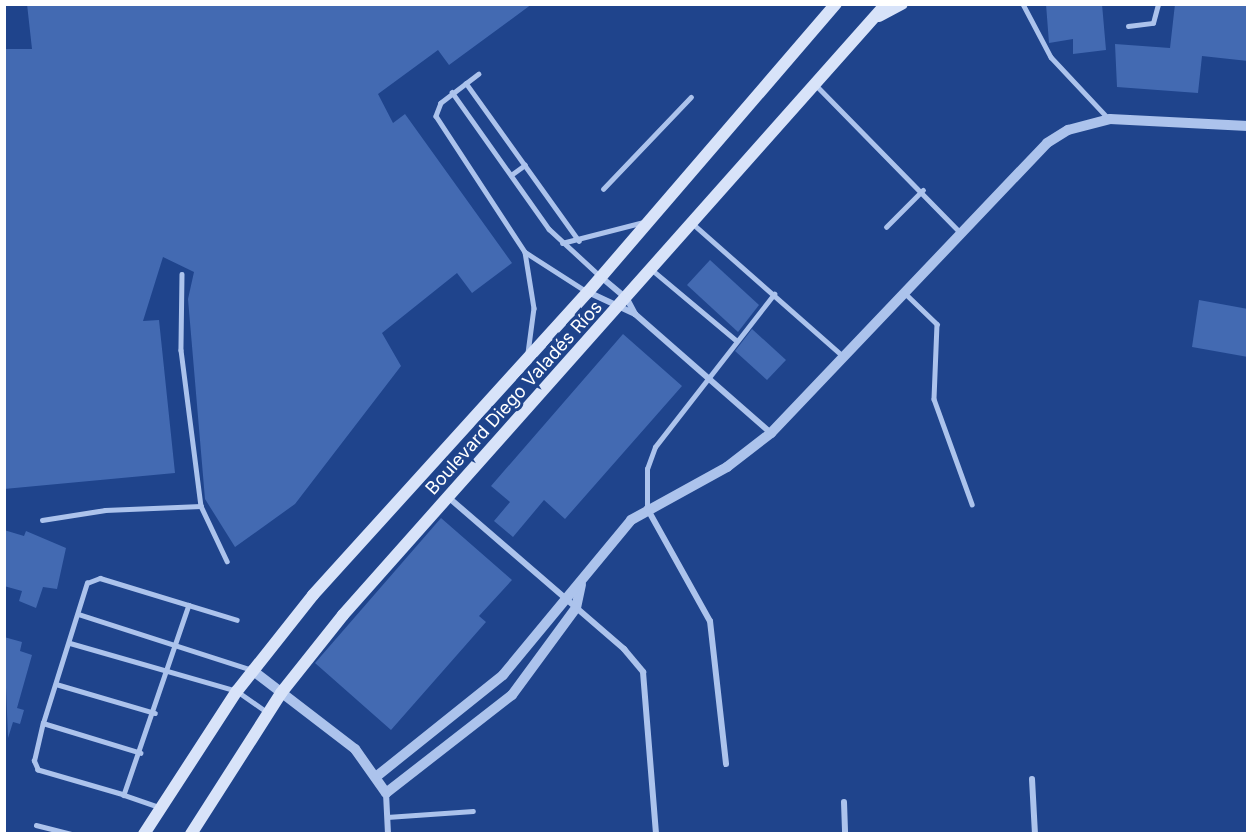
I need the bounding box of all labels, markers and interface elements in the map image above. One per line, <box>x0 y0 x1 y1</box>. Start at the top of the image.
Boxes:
street label: Boulevard Diego Valadés Ríos <box>421 297 607 499</box>

